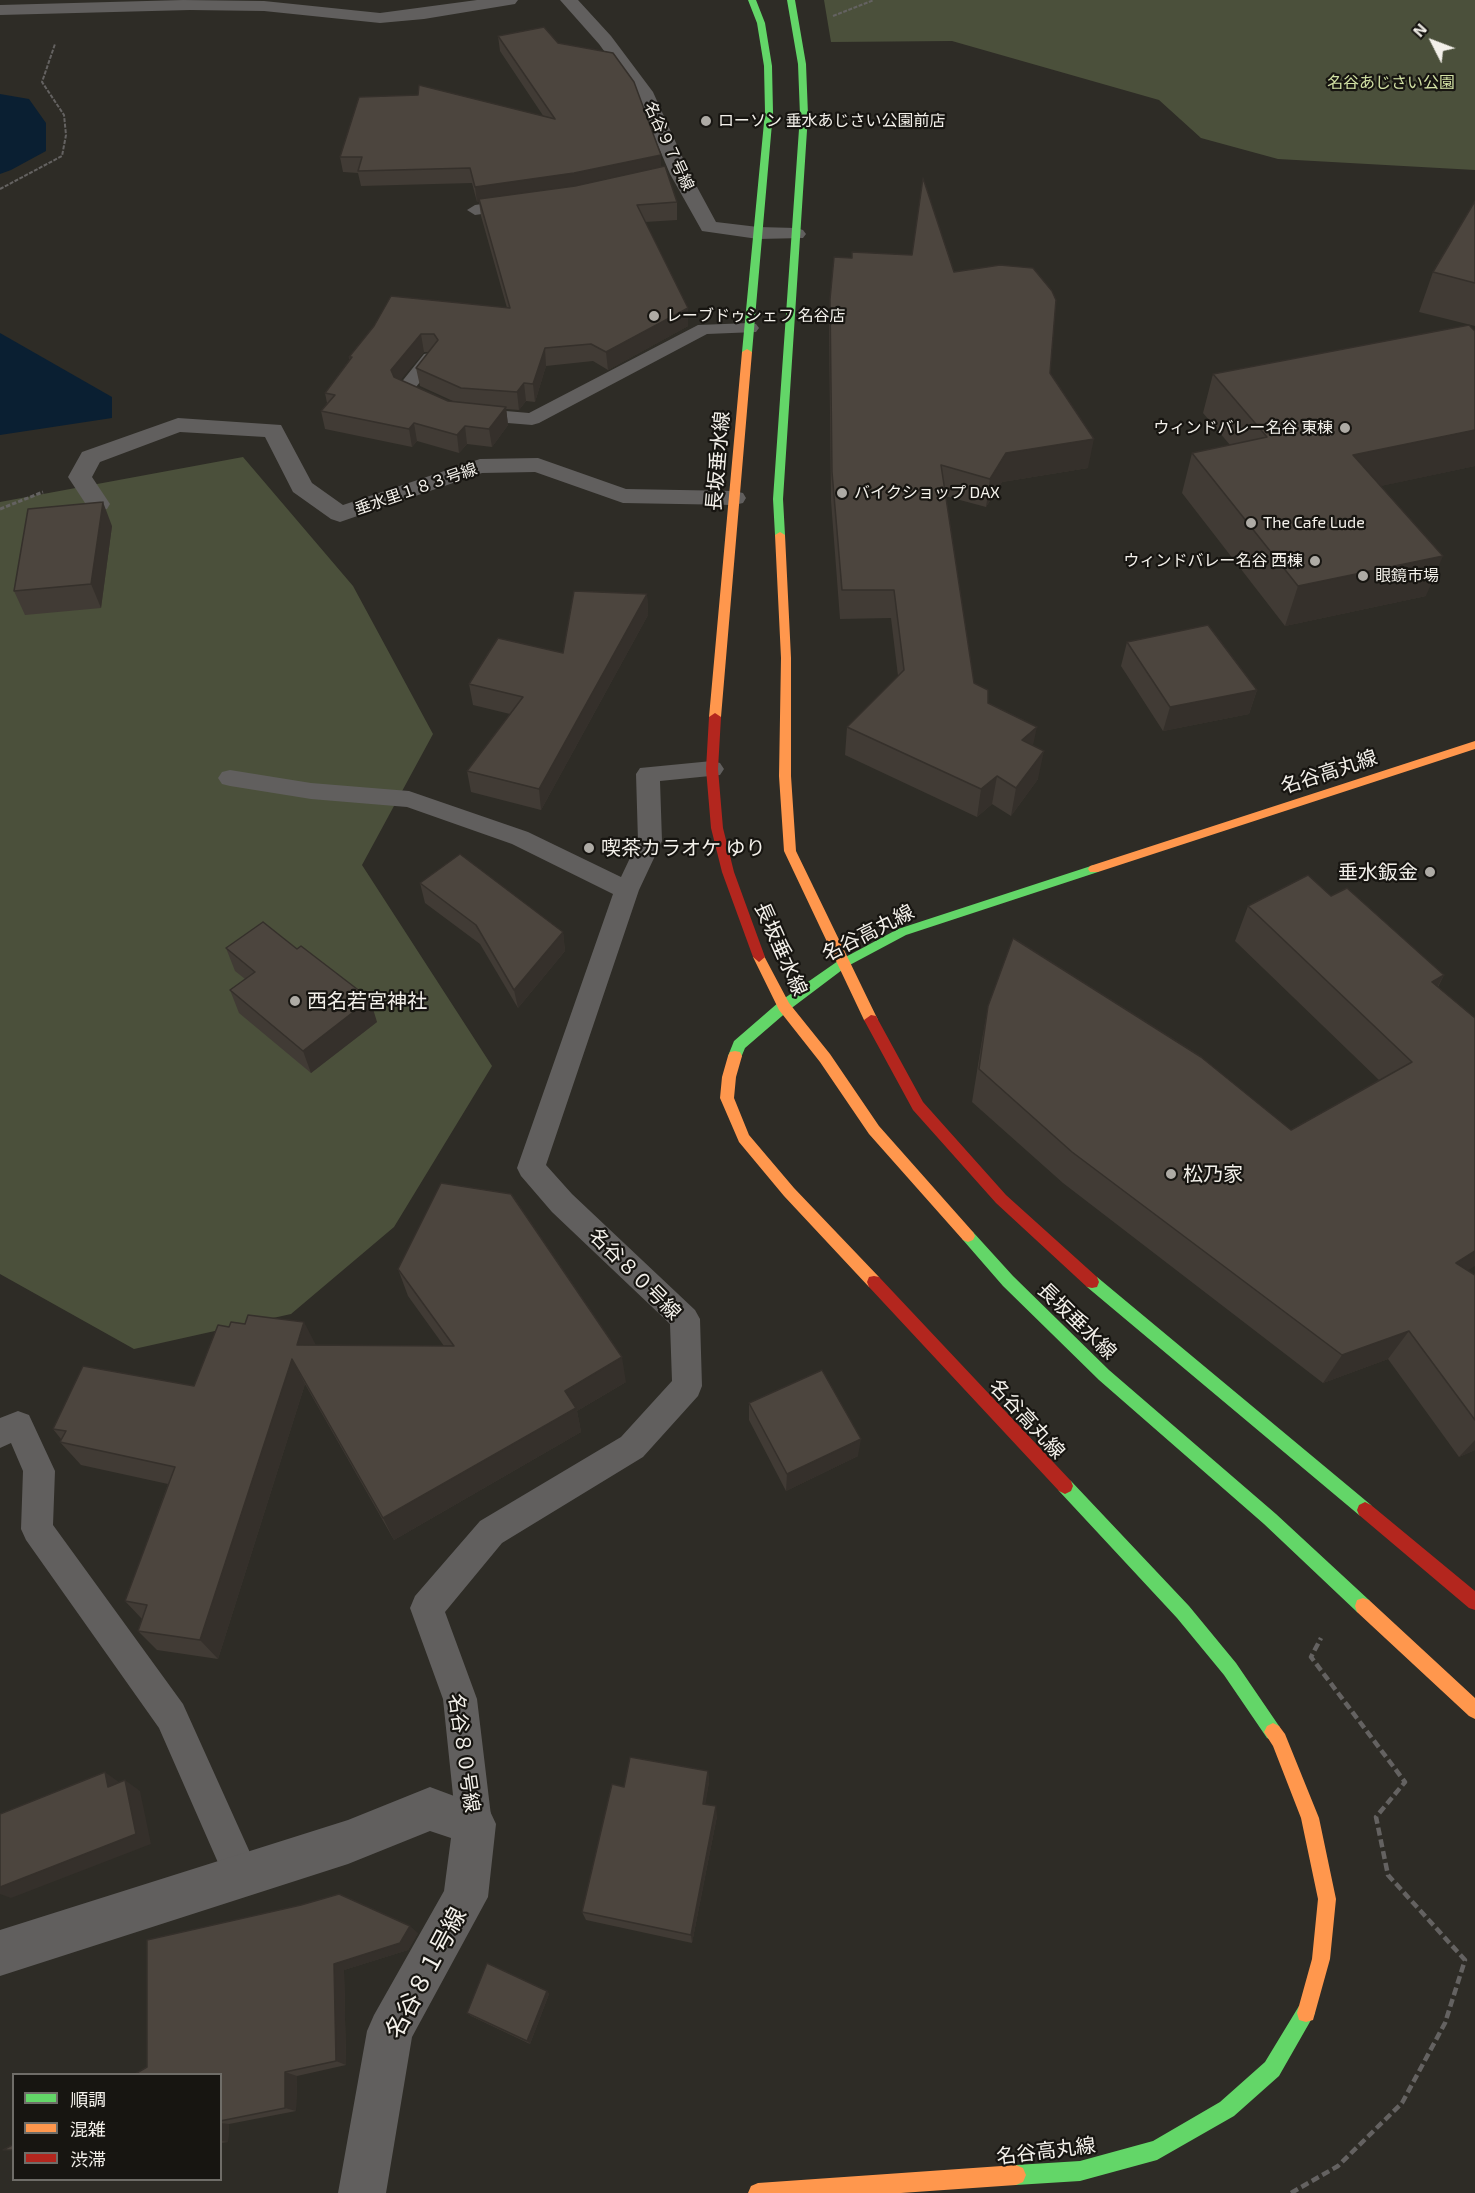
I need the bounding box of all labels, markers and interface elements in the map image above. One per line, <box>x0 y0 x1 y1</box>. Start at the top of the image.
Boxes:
north arrow <box>1403 12 1463 72</box>
text: N <box>1408 19 1430 40</box>
park label: 名谷あじさい公園 <box>1327 73 1455 93</box>
street label: 名谷９７号線 <box>640 98 698 194</box>
place label: ローソン 垂水あじさい公園前店 <box>718 111 946 131</box>
marker: ローソン 垂水あじさい公園前店 <box>699 114 713 128</box>
place label: レーブドゥシェフ 名谷店 <box>666 306 846 326</box>
marker: レーブドゥシェフ 名谷店 <box>647 309 661 323</box>
street label: 長坂垂水線 <box>702 410 734 512</box>
place label: ウィンドバレー名谷 東棟 <box>1153 418 1333 438</box>
marker: ウィンドバレー名谷 東棟 <box>1338 421 1352 435</box>
street label: 垂水里１８３号線 <box>352 459 480 519</box>
place label: バイクショップ DAX <box>854 483 1000 503</box>
marker: バイクショップ DAX <box>835 486 849 500</box>
place label: The Cafe Lude <box>1263 513 1365 533</box>
marker: The Cafe Lude <box>1244 516 1258 530</box>
place label: ウィンドバレー名谷 西棟 <box>1123 551 1303 571</box>
marker: ウィンドバレー名谷 西棟 <box>1308 554 1322 568</box>
place label: 眼鏡市場 <box>1375 566 1439 586</box>
marker: 眼鏡市場 <box>1356 569 1370 583</box>
street label: 名谷高丸線 <box>1278 745 1380 799</box>
place label: 喫茶カラオケ ゆり <box>601 836 765 860</box>
marker: 喫茶カラオケ ゆり <box>582 841 596 855</box>
place label: 垂水鈑金 <box>1338 860 1418 884</box>
marker: 垂水鈑金 <box>1423 865 1437 879</box>
street label: 長坂垂水線 <box>750 898 812 1000</box>
street label: 名谷高丸線 <box>818 900 918 966</box>
place label: 西名若宮神社 <box>307 989 427 1013</box>
marker: 西名若宮神社 <box>288 994 302 1008</box>
place label: 松乃家 <box>1183 1162 1243 1186</box>
marker: 松乃家 <box>1164 1167 1178 1181</box>
street label: 名谷８０号線 <box>584 1223 686 1325</box>
street label: 長坂垂水線 <box>1033 1278 1121 1364</box>
street label: 名谷高丸線 <box>984 1374 1070 1464</box>
street label: 名谷８０号線 <box>444 1692 484 1814</box>
street label: 名谷８１号線 <box>379 1903 473 2043</box>
legend <box>12 2073 222 2181</box>
text: 順調 <box>70 2088 106 2110</box>
text: 混雑 <box>70 2118 106 2140</box>
street label: 名谷高丸線 <box>995 2133 1097 2169</box>
text: 渋滞 <box>70 2148 106 2170</box>

